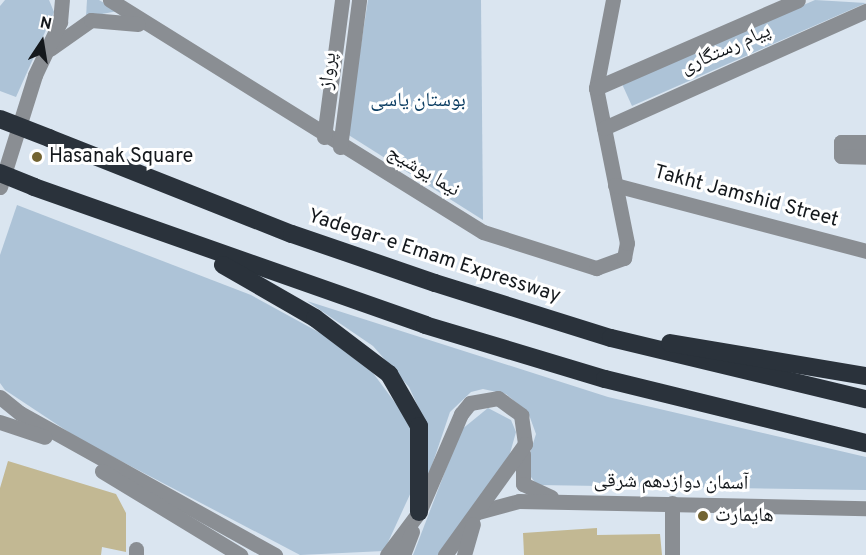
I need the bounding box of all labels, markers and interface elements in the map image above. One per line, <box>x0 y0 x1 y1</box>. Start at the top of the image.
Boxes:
north arrow <box>12 12 72 72</box>
text: N <box>38 13 53 35</box>
street label: پیام رستگاری <box>677 20 775 80</box>
street label: پرواز <box>315 51 343 91</box>
park label: بوستان یاسی <box>370 89 466 113</box>
street label: نیما یوشیج <box>382 141 464 203</box>
place label: Hasanak Square <box>49 145 193 169</box>
marker: Hasanak Square <box>30 150 44 164</box>
street label: Takht Jamshid Street <box>651 161 841 233</box>
street label: Yadegar-e Emam Expressway <box>305 205 563 309</box>
street label: آسمان دوازدهم شرقی <box>593 470 749 496</box>
place label: هایمارت <box>715 504 774 528</box>
marker: هایمارت <box>696 509 710 523</box>

